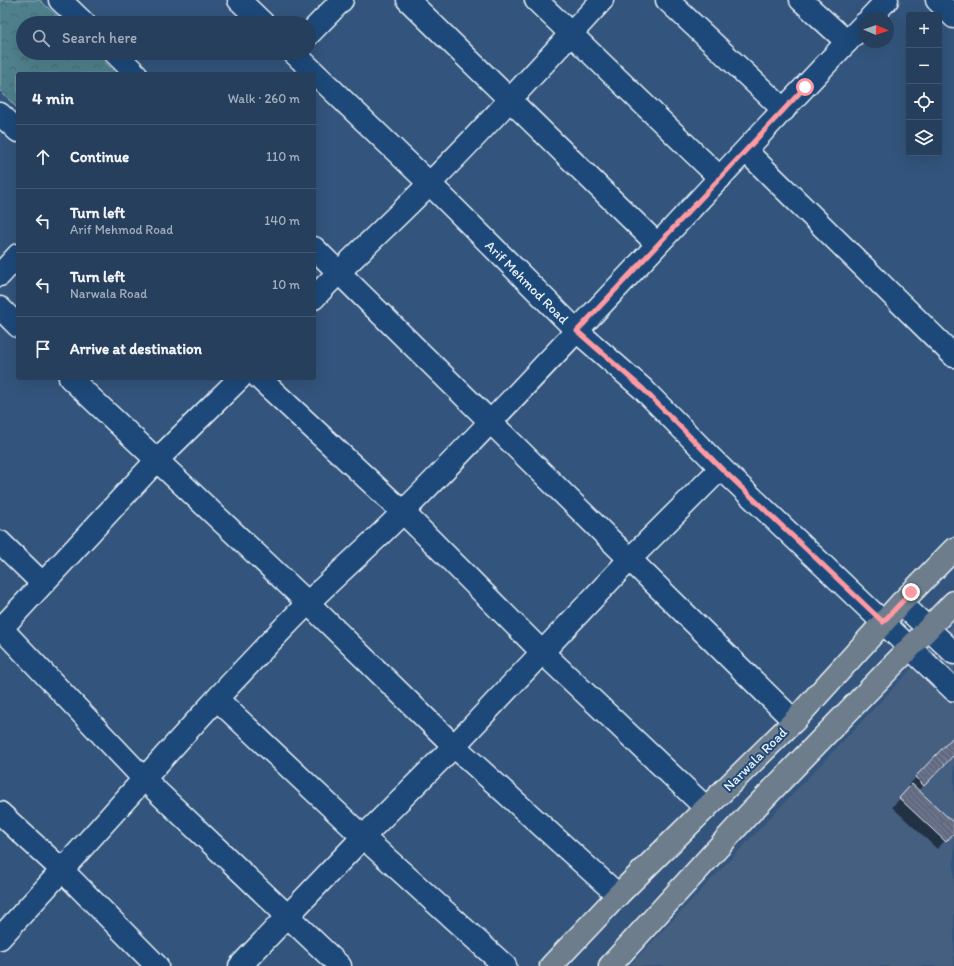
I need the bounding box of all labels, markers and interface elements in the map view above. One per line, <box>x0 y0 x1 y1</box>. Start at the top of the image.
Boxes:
north arrow <box>858 12 894 48</box>
map controls <box>906 12 942 156</box>
button: + <box>906 12 942 48</box>
search box <box>16 16 316 60</box>
icon: search <box>30 27 52 49</box>
text: Search here <box>62 29 137 47</box>
button: − <box>906 48 942 84</box>
route start <box>796 78 814 96</box>
button: locate <box>906 84 942 120</box>
text: 4 min <box>32 88 74 108</box>
text: Walk · 260 m <box>228 91 300 106</box>
button: layers <box>906 120 942 156</box>
icon: ahead <box>32 146 54 168</box>
text: Continue <box>70 148 129 166</box>
text: 110 m <box>266 149 300 164</box>
text: Turn left <box>70 204 125 222</box>
icon: left <box>32 210 54 232</box>
text: 140 m <box>264 213 300 228</box>
text: Arif Mehmod Road <box>70 222 173 237</box>
street label: Arif Mehmod Road <box>481 237 572 328</box>
text: Turn left <box>70 268 125 286</box>
icon: left <box>32 274 54 296</box>
text: 10 m <box>272 277 300 292</box>
text: Narwala Road <box>70 286 147 301</box>
icon: arrive <box>32 338 54 360</box>
text: Arrive at destination <box>70 340 202 358</box>
route end <box>902 583 920 601</box>
street label: Narwala Road <box>720 724 791 795</box>

